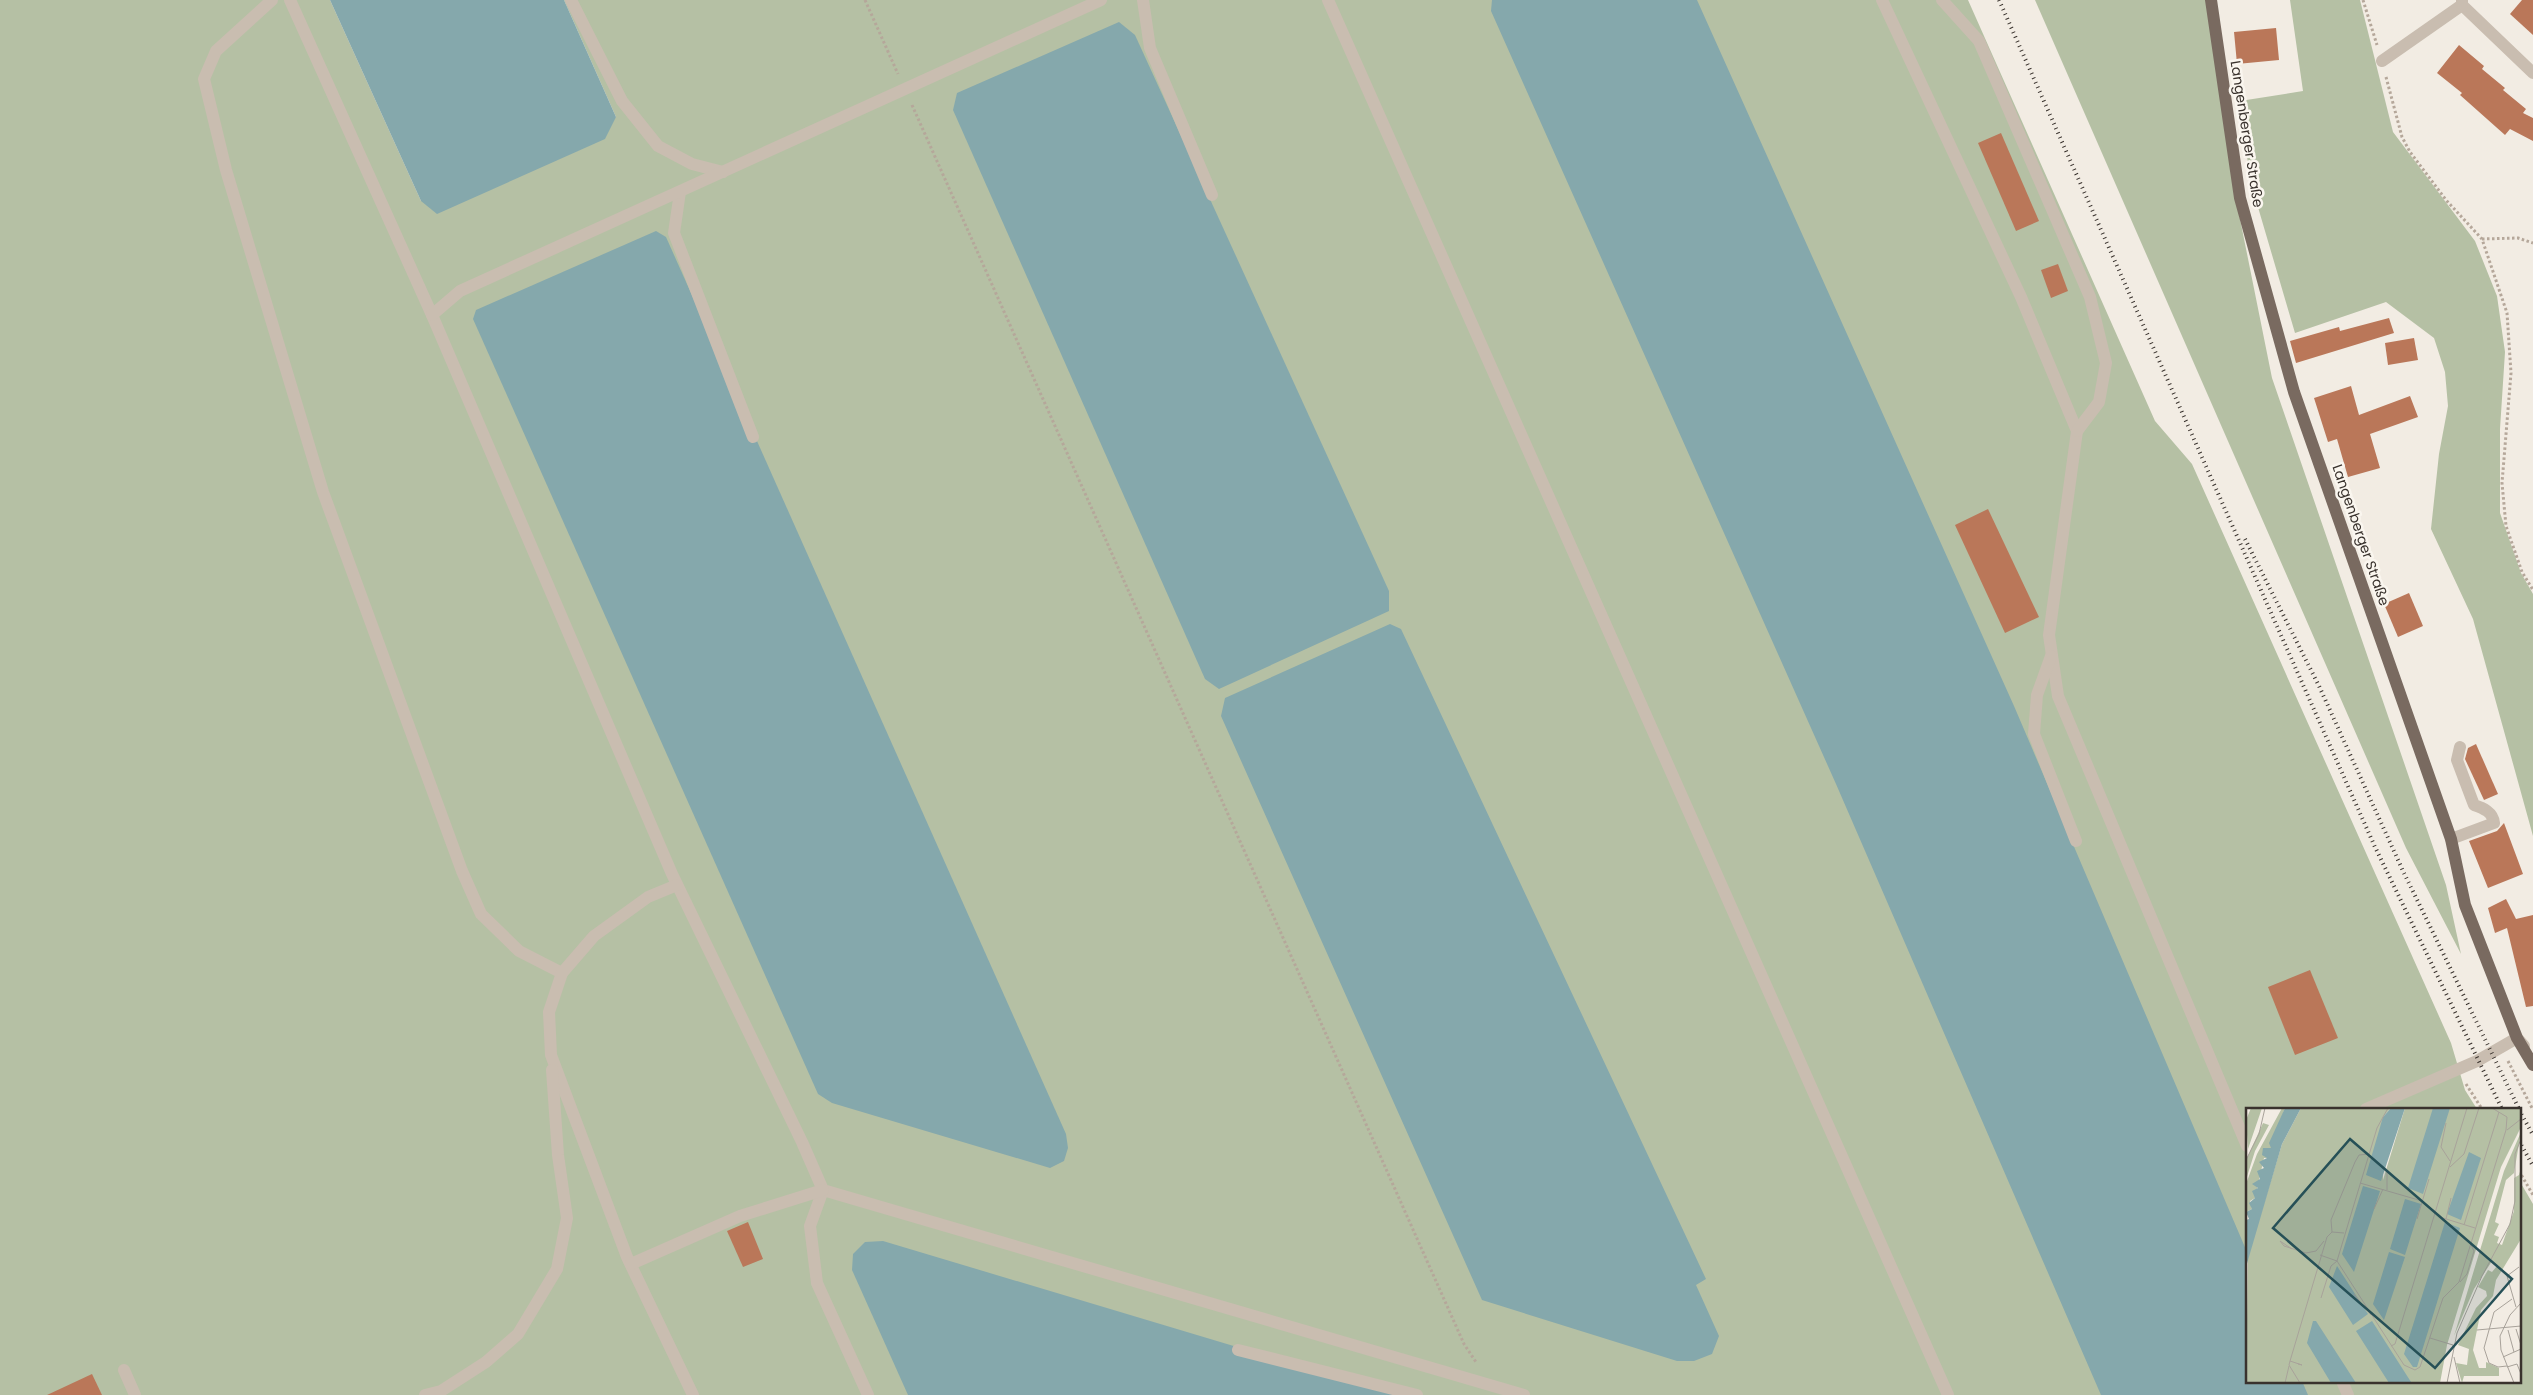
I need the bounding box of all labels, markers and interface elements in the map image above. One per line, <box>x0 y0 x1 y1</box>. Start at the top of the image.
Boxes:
street label: Langenberger Straße <box>2226 59 2269 209</box>
street label: Langenberger Straße <box>2327 462 2395 609</box>
inset map <box>2246 1108 2520 1382</box>

